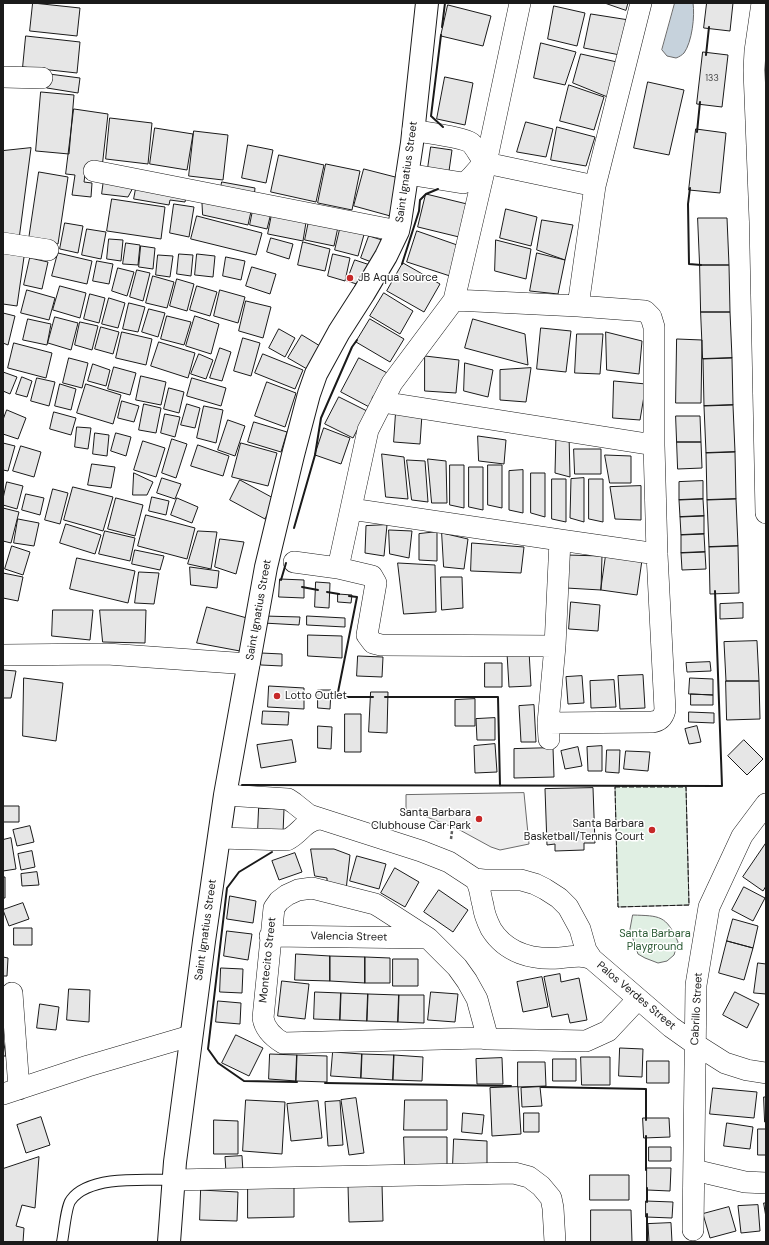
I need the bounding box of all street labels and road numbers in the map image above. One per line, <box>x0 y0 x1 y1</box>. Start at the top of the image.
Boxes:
street label: Saint Ignatius Street <box>393 120 421 224</box>
street label: Saint Ignatius Street <box>244 558 274 662</box>
street label: Saint Ignatius Street <box>192 878 220 982</box>
street label: Montecito Street <box>257 916 279 1004</box>
street label: Valencia Street <box>311 930 387 944</box>
street label: Palos Verdes Street <box>594 959 678 1033</box>
street label: Cabrillo Street <box>688 972 706 1046</box>

